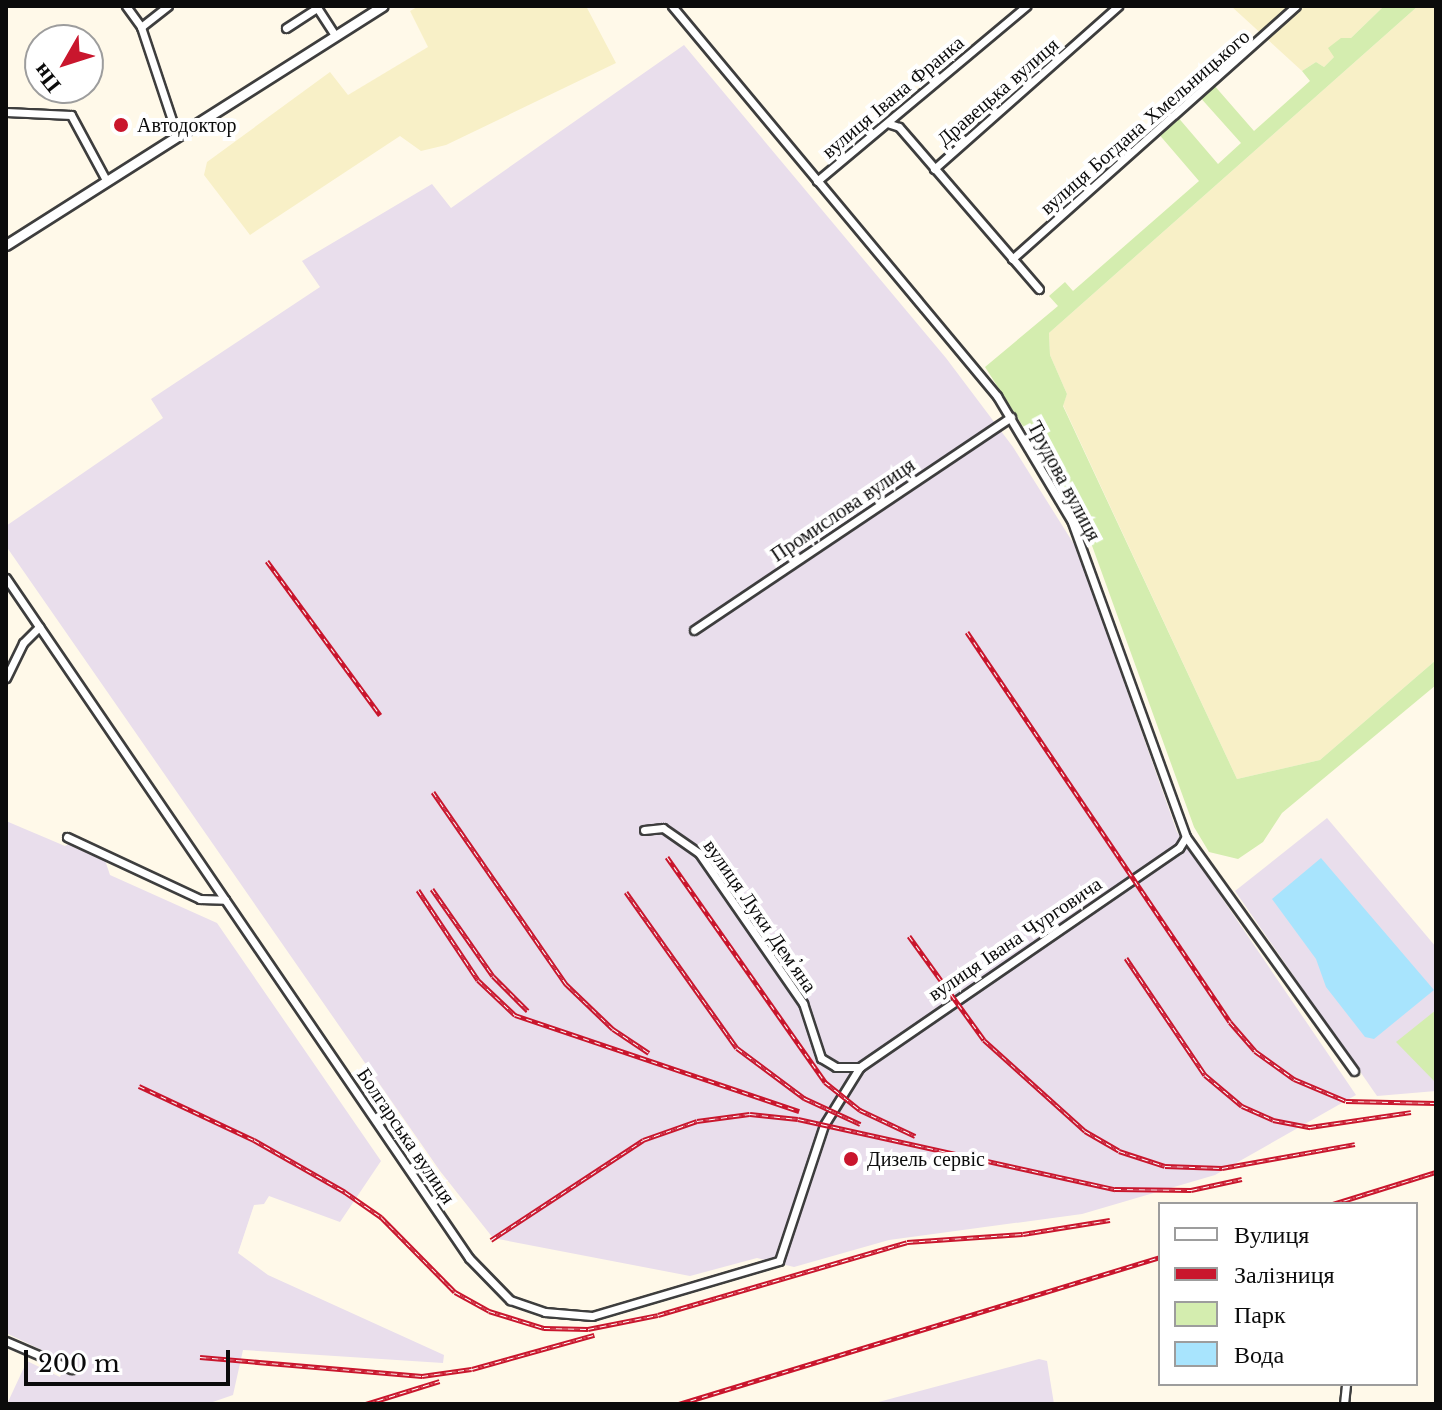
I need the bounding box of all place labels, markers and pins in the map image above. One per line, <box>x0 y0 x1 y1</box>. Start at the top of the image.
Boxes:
place label: Автодоктор <box>137 113 236 137</box>
marker: Автодоктор <box>112 116 130 134</box>
place label: Дизель сервіс <box>867 1147 985 1171</box>
marker: Дизель сервіс <box>842 1150 860 1168</box>

